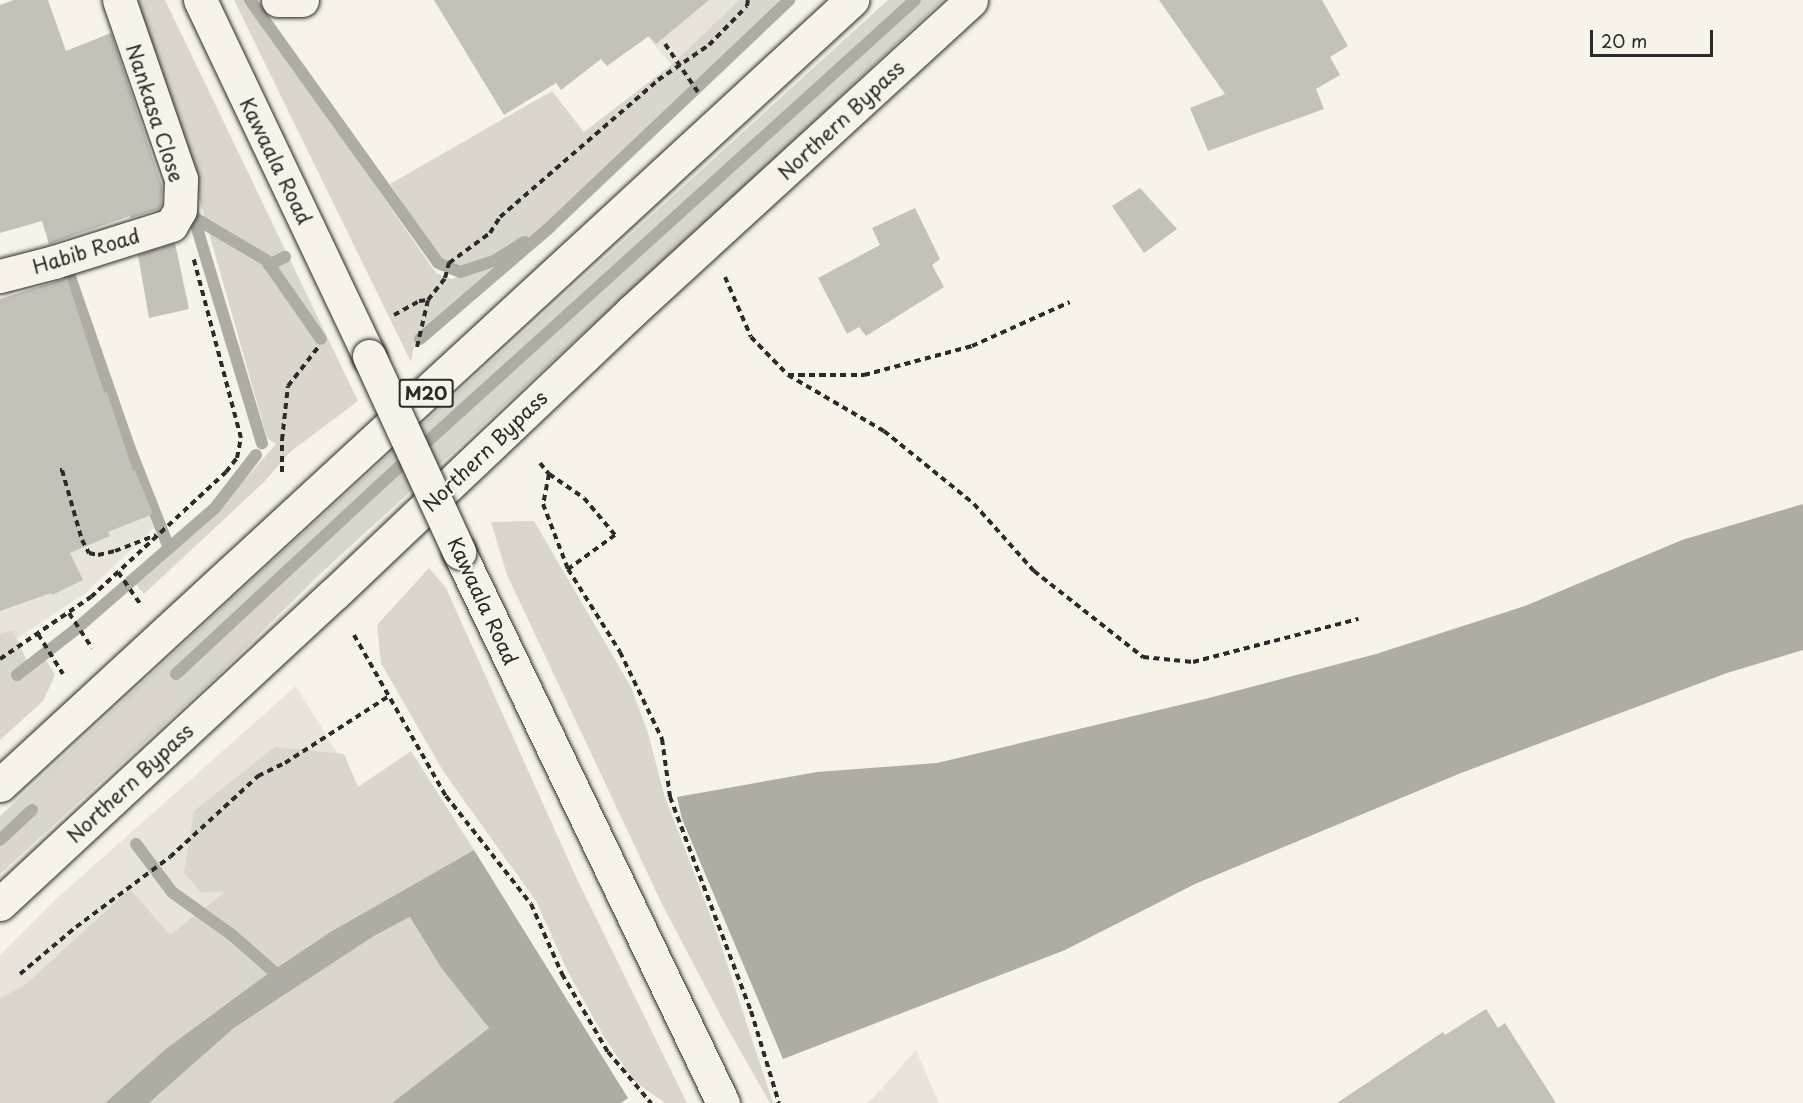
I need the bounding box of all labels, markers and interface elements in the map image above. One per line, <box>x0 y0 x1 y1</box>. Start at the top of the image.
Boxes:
scale bar <box>1593 18 1716 56</box>
text: 20 m <box>1601 27 1647 54</box>
street label: Nankasa Close <box>121 40 189 186</box>
street label: Northern Bypass <box>773 55 909 185</box>
street label: Kawaala Road <box>235 94 317 228</box>
street label: Habib Road <box>29 223 143 279</box>
road number: M20 <box>398 378 454 408</box>
street label: Northern Bypass <box>418 386 552 516</box>
street label: Kawaala Road <box>443 534 523 668</box>
street label: Northern Bypass <box>62 718 198 848</box>

